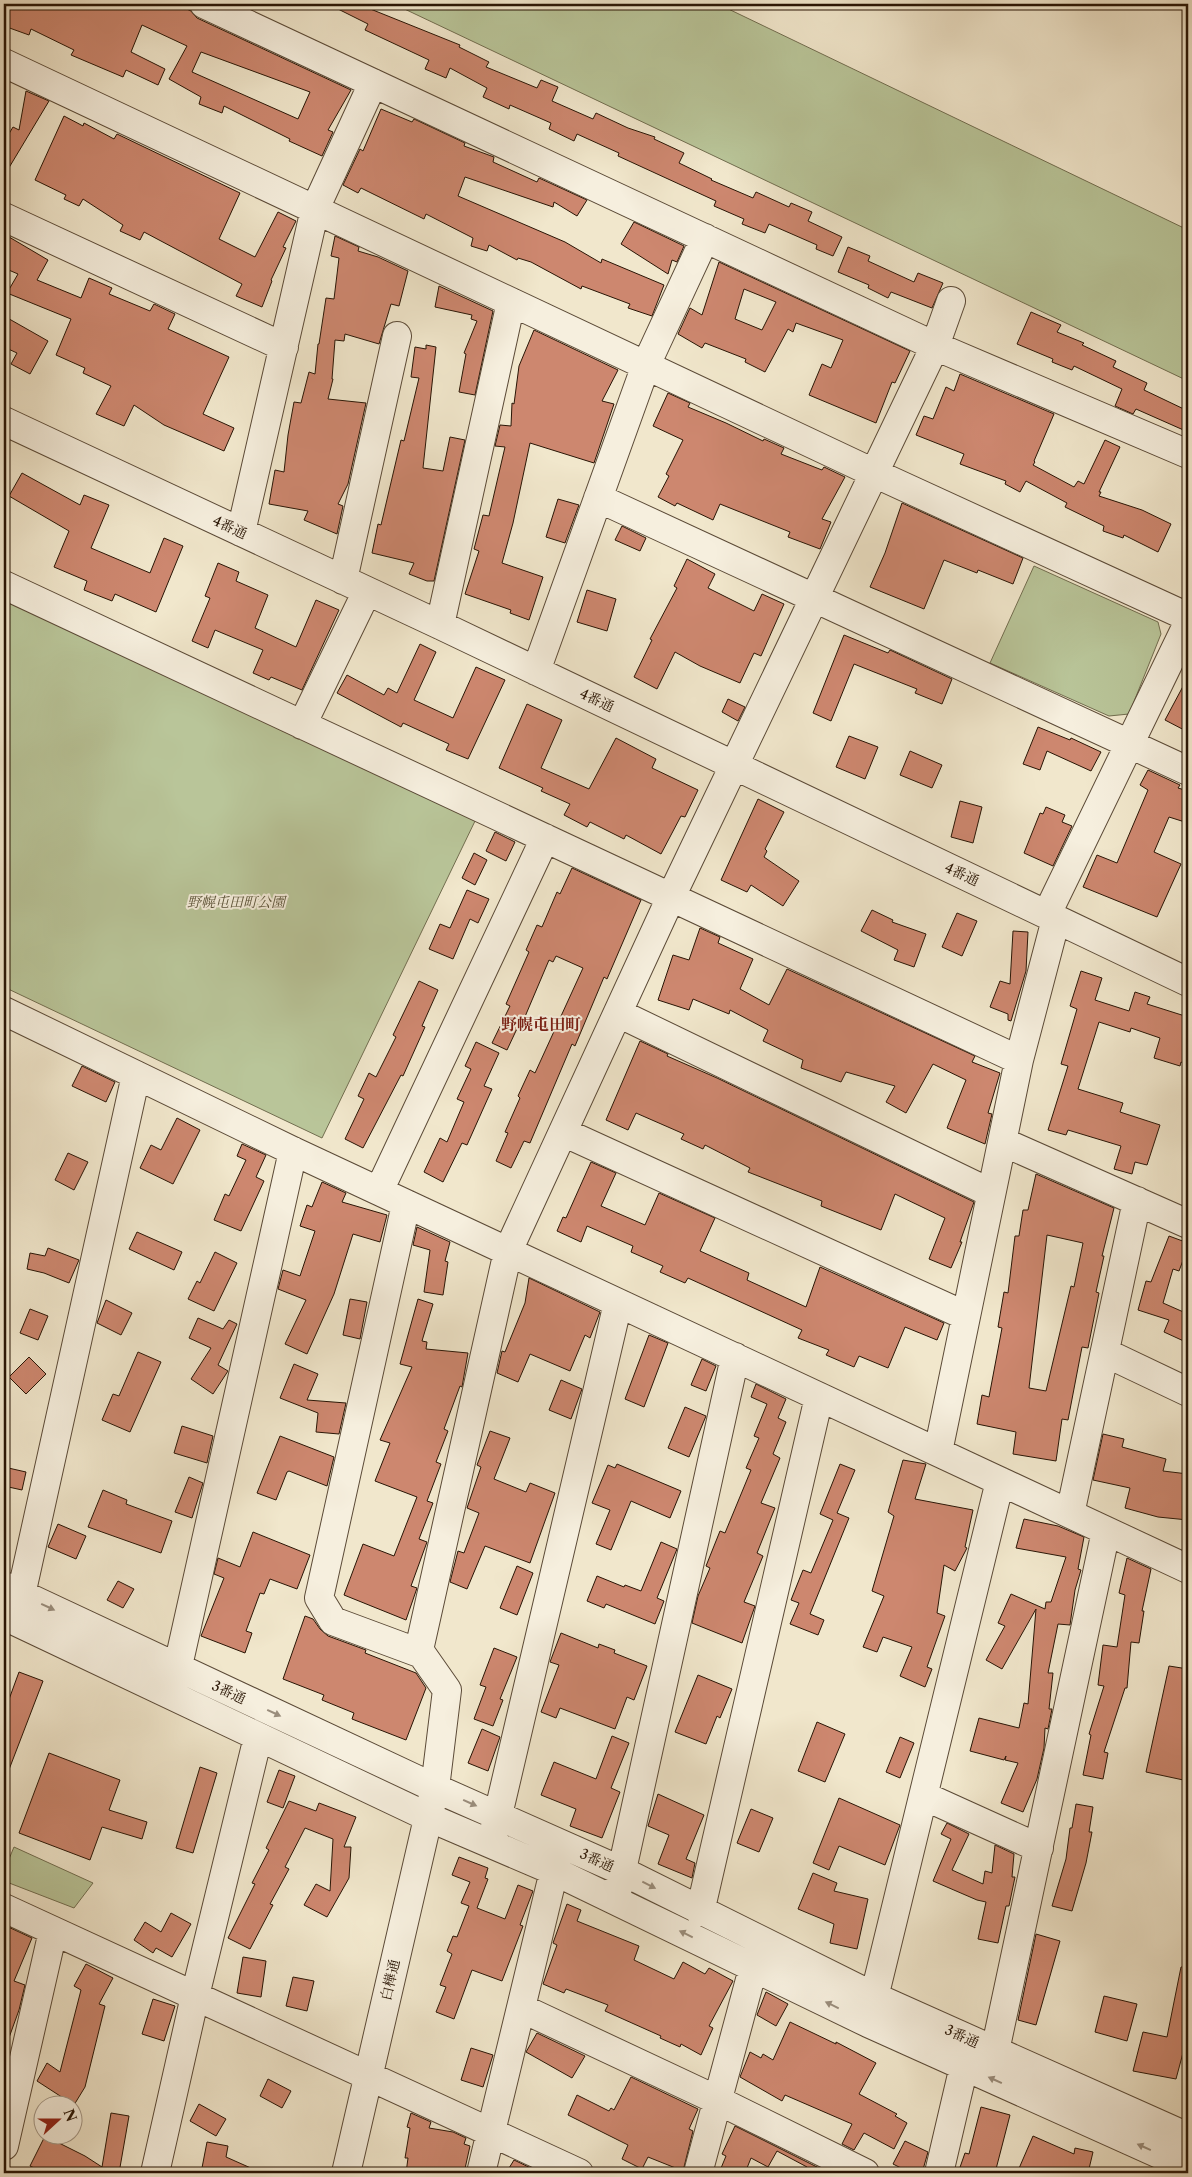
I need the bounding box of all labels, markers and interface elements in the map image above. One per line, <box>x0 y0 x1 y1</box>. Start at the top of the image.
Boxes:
street label: 4番通 <box>210 511 250 543</box>
street label: 4番通 <box>577 684 617 716</box>
street label: 4番通 <box>942 858 982 890</box>
park label: 野幌屯田町公園 <box>187 893 287 911</box>
district label: 野幌屯田町 <box>501 1014 581 1034</box>
one-way arrow <box>41 1603 55 1611</box>
street label: 3番通 <box>209 1676 249 1708</box>
one-way arrow <box>267 1709 281 1717</box>
one-way arrow <box>463 1800 477 1808</box>
street label: 3番通 <box>577 1845 617 1875</box>
one-way arrow <box>642 1881 656 1889</box>
one-way arrow <box>679 1930 693 1938</box>
street label: 白樺通 <box>377 1958 403 2002</box>
one-way arrow <box>825 2001 839 2009</box>
street label: 3番通 <box>942 2021 982 2051</box>
one-way arrow <box>988 2076 1002 2084</box>
north arrow <box>32 2094 82 2144</box>
text: N <box>60 2106 81 2124</box>
one-way arrow <box>1137 2142 1151 2150</box>

